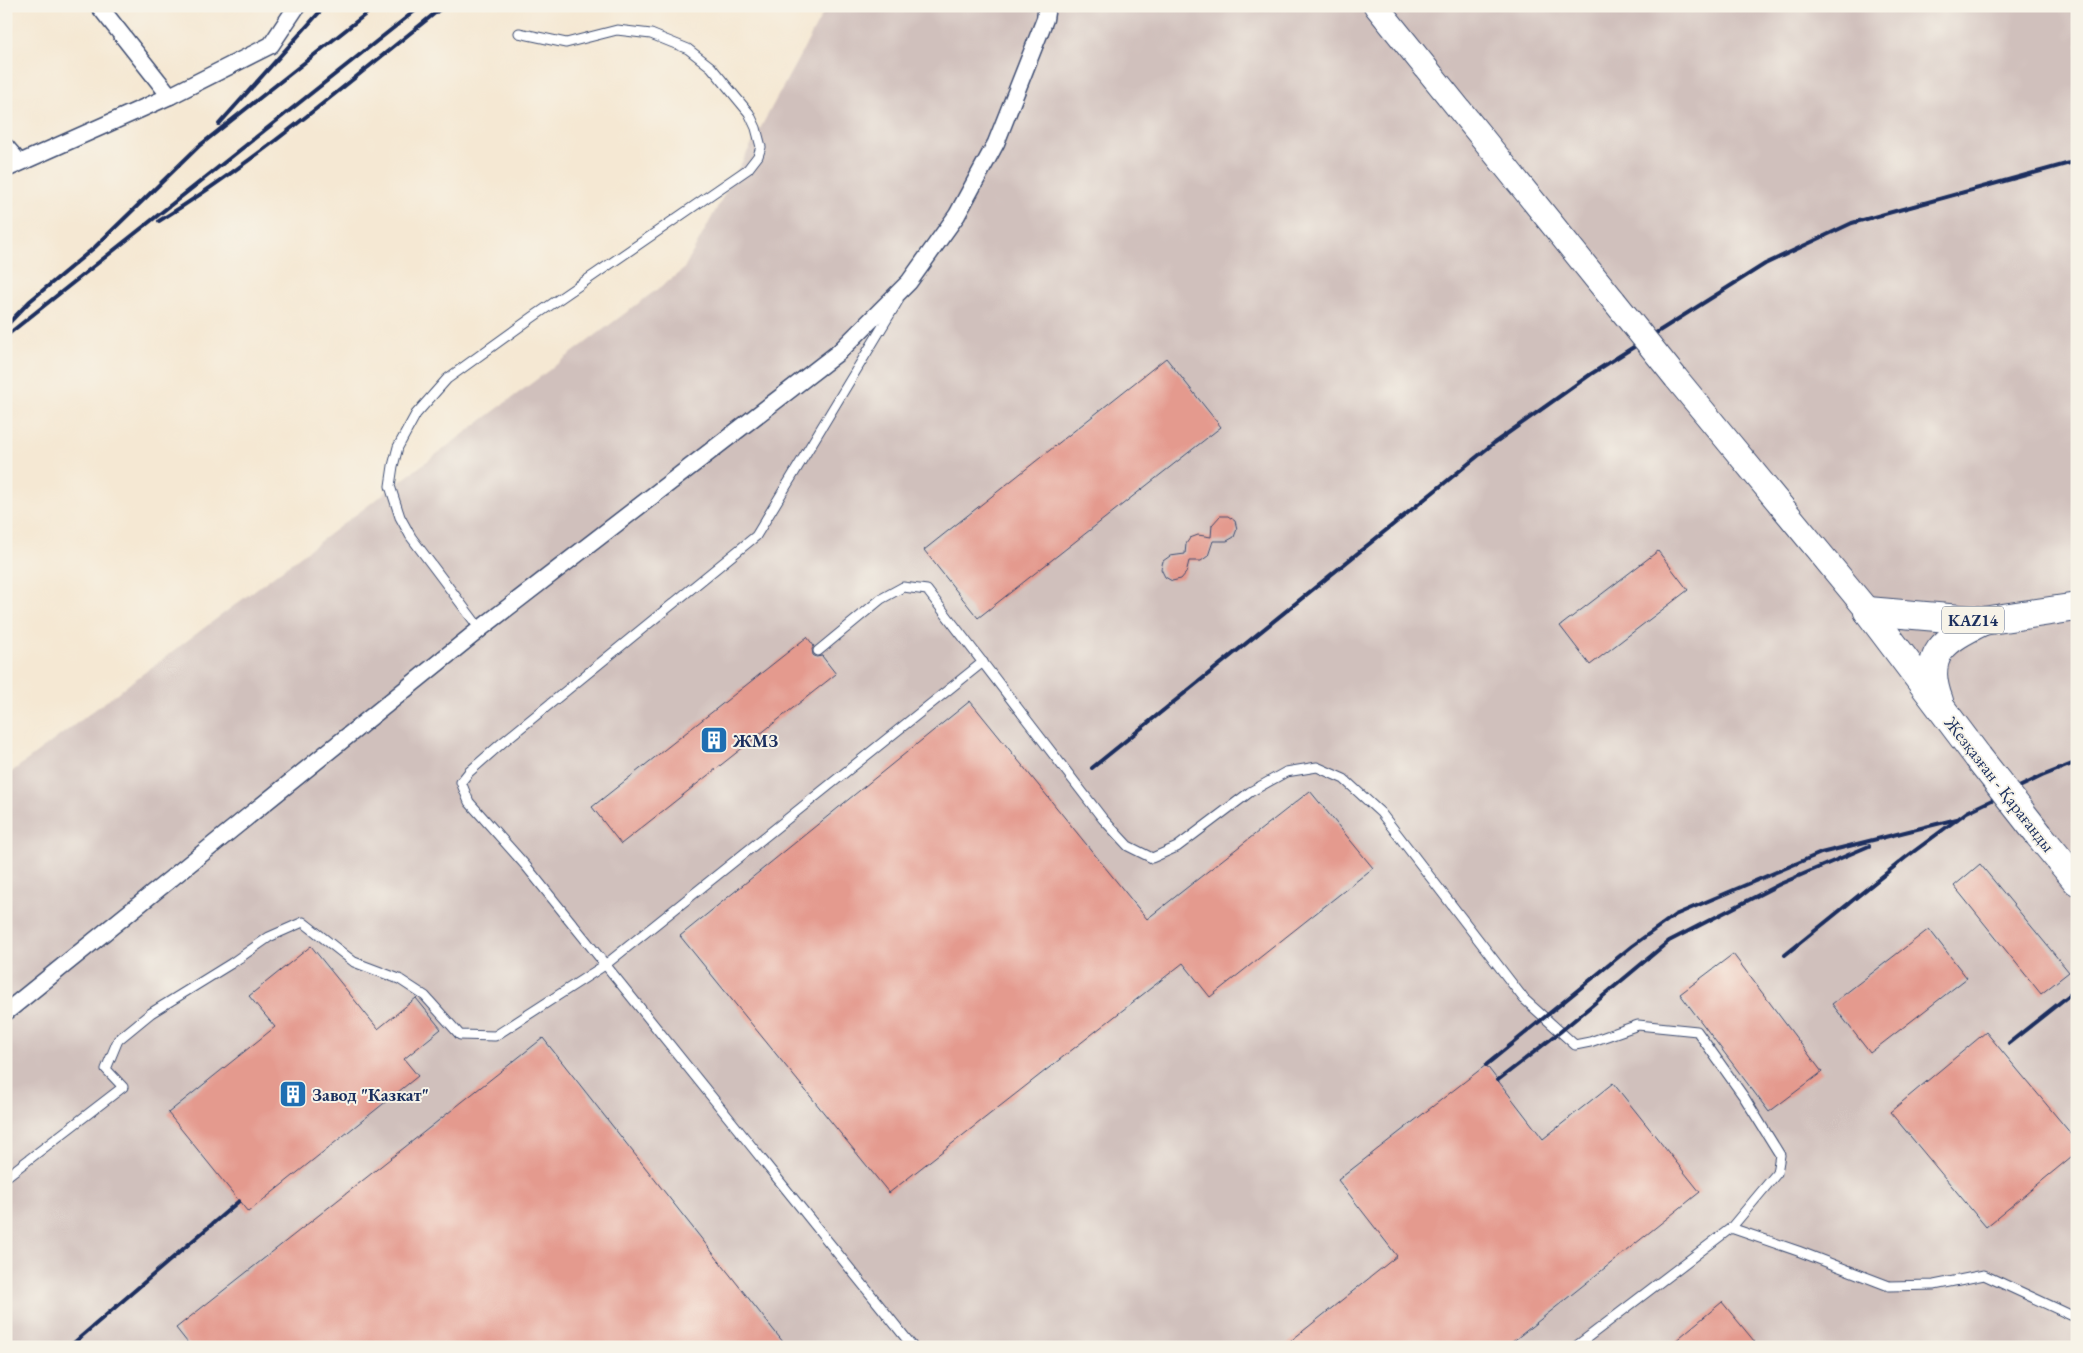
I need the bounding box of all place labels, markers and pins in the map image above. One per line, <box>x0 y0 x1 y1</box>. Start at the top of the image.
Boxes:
building icon: ЖМЗ <box>699 725 729 755</box>
place label: ЖМЗ <box>732 729 778 752</box>
building icon: Завод "Казкат" <box>278 1079 308 1109</box>
place label: Завод "Казкат" <box>312 1083 429 1106</box>

